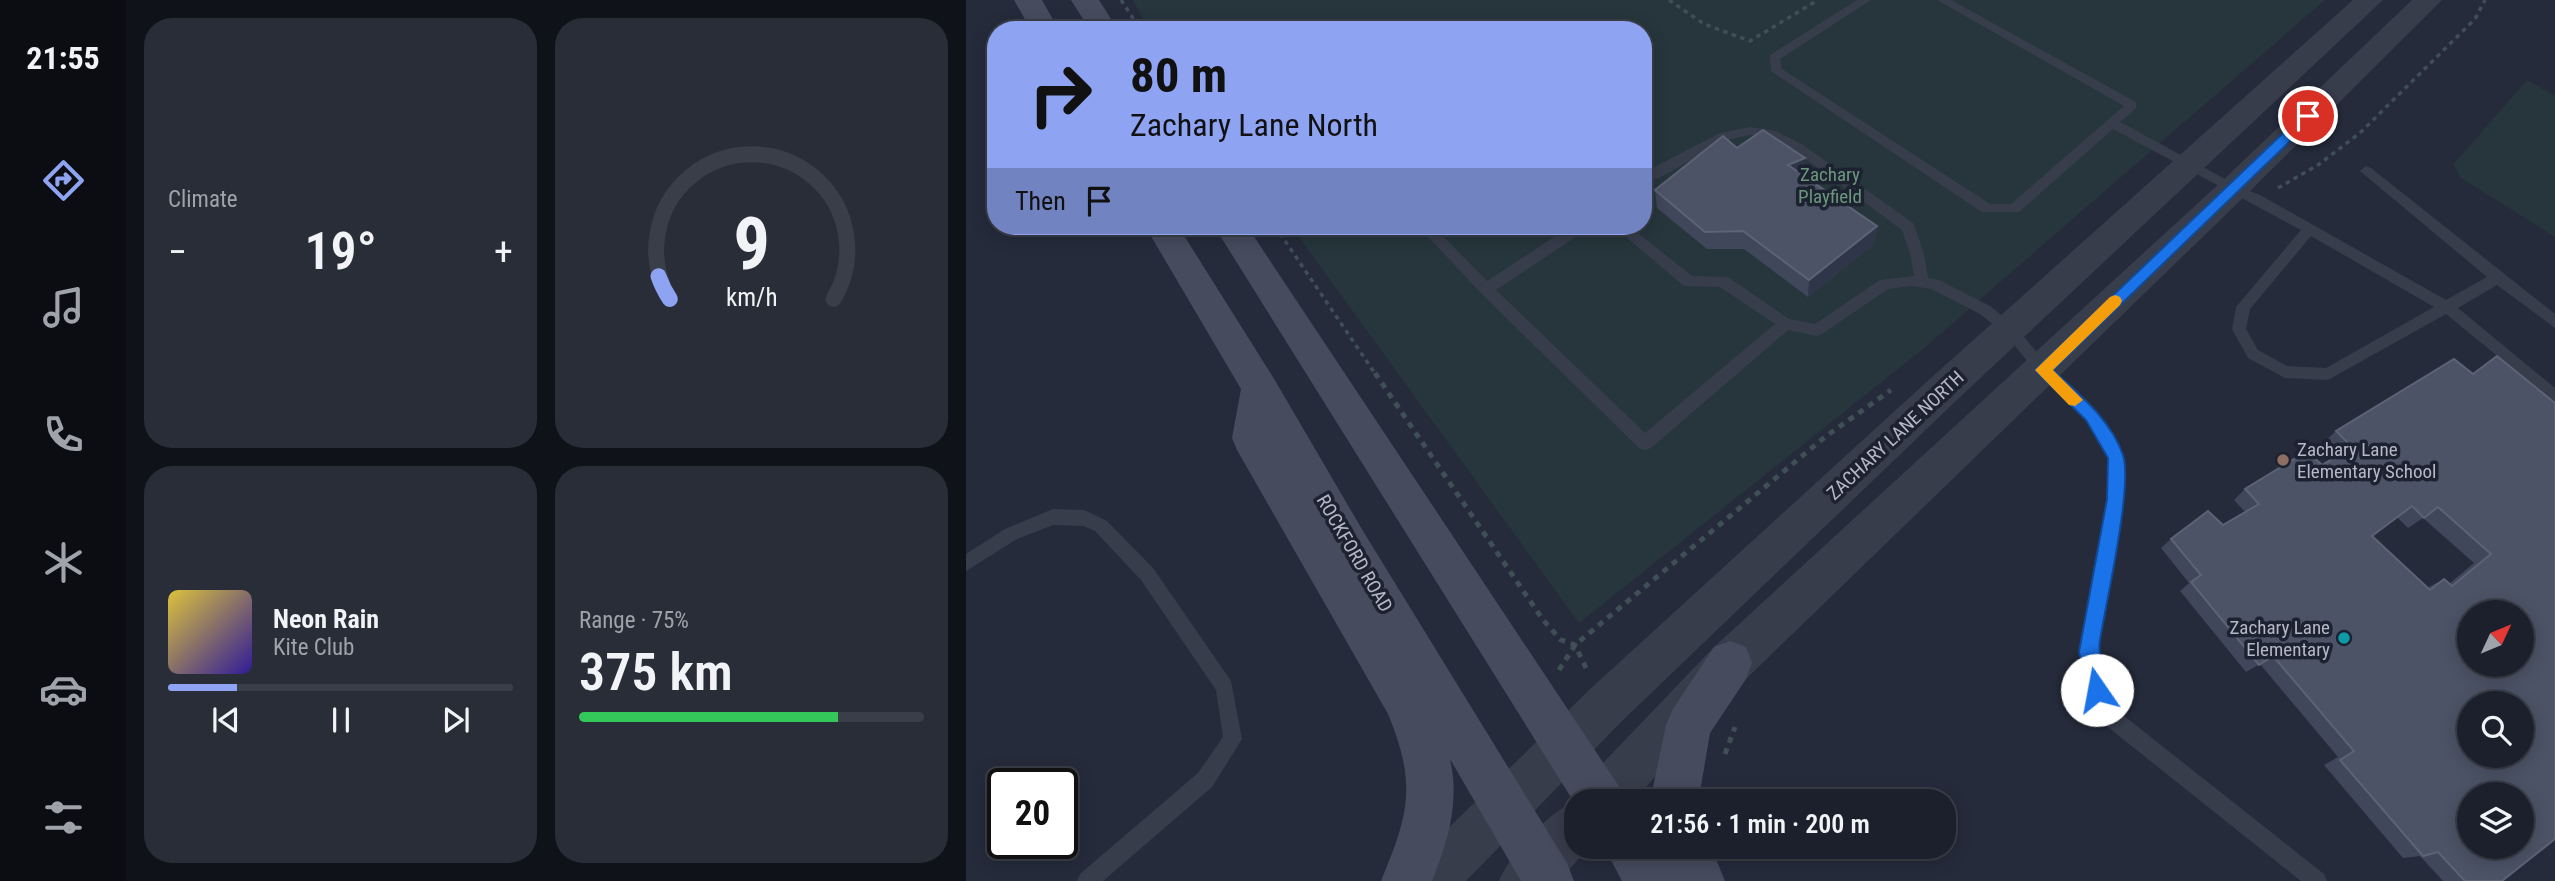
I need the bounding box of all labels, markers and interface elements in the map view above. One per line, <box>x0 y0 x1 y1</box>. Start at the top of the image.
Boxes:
text: 21:55 <box>26 39 100 77</box>
text: 80 m <box>1130 47 1227 104</box>
icon: right <box>1015 49 1106 140</box>
pin <box>2278 86 2338 146</box>
icon: arrive <box>2289 97 2327 135</box>
text: Zachary Lane North <box>1130 106 1378 144</box>
icon: directions <box>39 156 88 205</box>
park label: Zachary Playfield <box>1798 163 1862 208</box>
icon: arrive <box>1080 182 1118 220</box>
text: Climate <box>168 186 238 213</box>
text: Then <box>1015 186 1066 216</box>
text: 9 <box>733 201 770 287</box>
text: 19° <box>304 221 377 282</box>
text: − <box>168 230 187 274</box>
text: + <box>494 230 513 274</box>
icon: music <box>39 283 88 332</box>
text: km/h <box>726 283 777 312</box>
street label: ZACHARY LANE NORTH <box>1822 366 1968 505</box>
icon: phone <box>39 410 88 459</box>
place label: Zachary Lane Elementary School <box>2297 438 2436 483</box>
marker: Zachary Lane Elementary School <box>2275 452 2291 468</box>
street label: ROCKFORD ROAD <box>1312 491 1397 616</box>
icon: climate <box>39 538 88 587</box>
north arrow <box>2457 600 2534 677</box>
map controls <box>2457 600 2534 859</box>
text: Neon Rain <box>273 604 379 634</box>
text: Range · 75% <box>579 607 689 634</box>
place label: Zachary Lane Elementary <box>2229 616 2330 661</box>
marker: Zachary Lane Elementary <box>2336 630 2352 646</box>
text: Kite Club <box>273 634 354 661</box>
text: 375 km <box>579 642 733 703</box>
position arrow <box>2060 653 2134 727</box>
icon: car <box>39 665 88 714</box>
button: search <box>2457 691 2534 768</box>
icon: previous <box>207 701 245 739</box>
icon: pause <box>322 701 360 739</box>
icon: next <box>437 701 475 739</box>
speed limit sign: 20 <box>987 768 1078 859</box>
button: layers <box>2457 782 2534 859</box>
icon: filters <box>39 793 88 842</box>
text: 21:56 · 1 min · 200 m <box>1650 809 1870 839</box>

